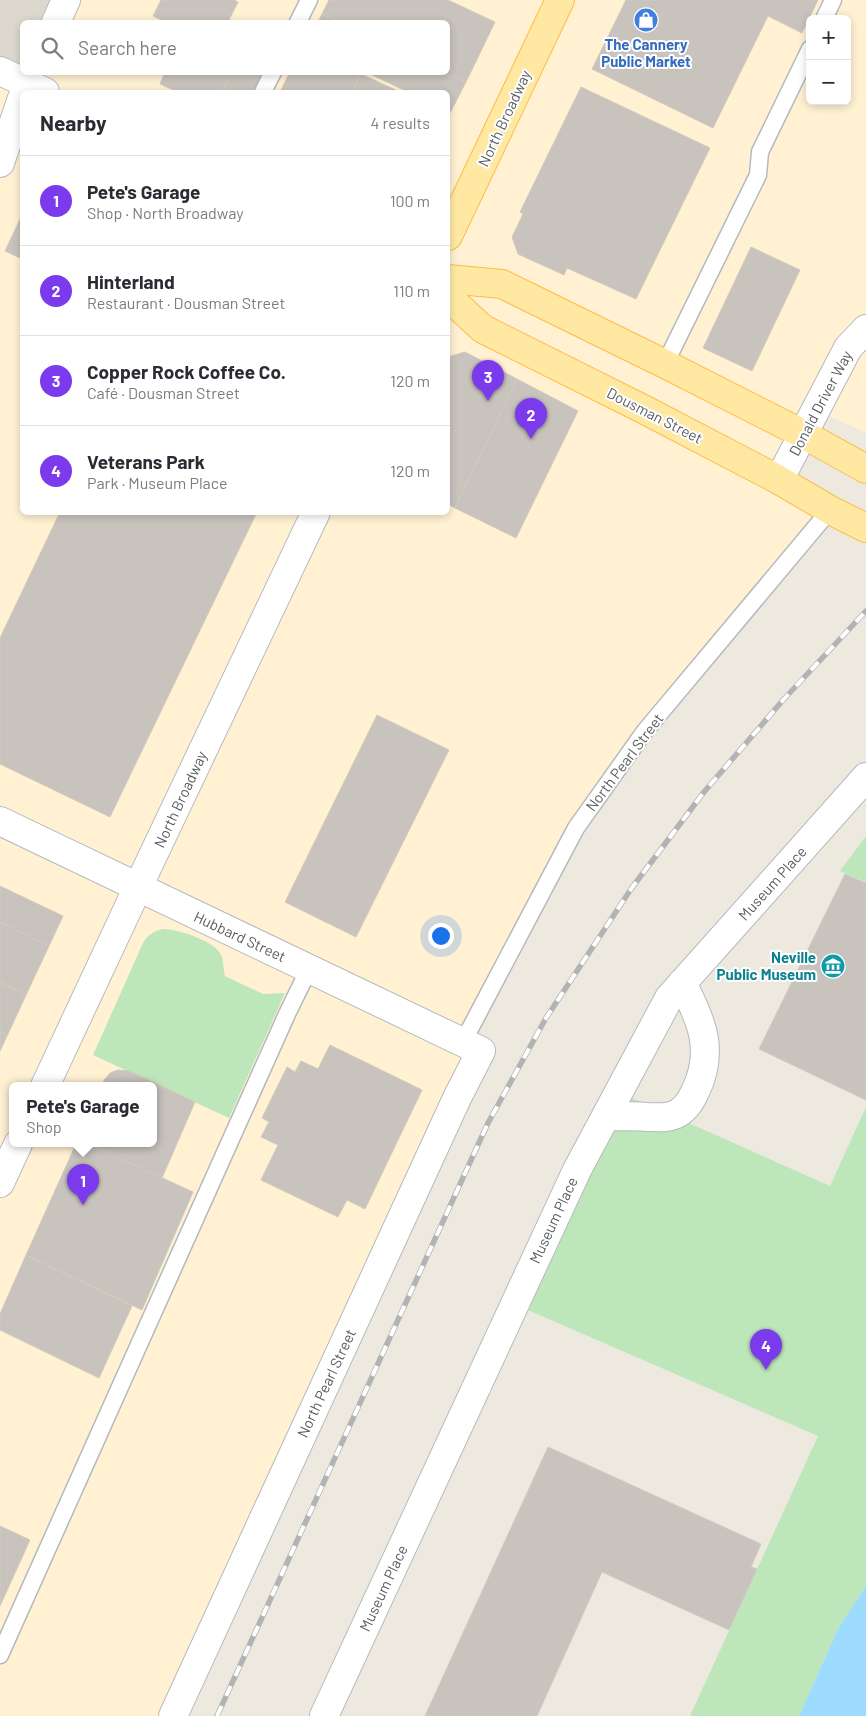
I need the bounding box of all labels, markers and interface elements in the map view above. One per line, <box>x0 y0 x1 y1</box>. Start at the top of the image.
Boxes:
shop icon: The Cannery Public Market <box>633 7 659 33</box>
map controls <box>806 15 851 105</box>
button: + <box>806 15 851 60</box>
search box <box>20 20 450 75</box>
icon: search <box>38 34 66 62</box>
place label: The Cannery Public Market <box>601 35 691 70</box>
text: Search here <box>78 36 177 59</box>
button: − <box>806 60 851 105</box>
street label: North Broadway <box>474 67 534 169</box>
text: Nearby <box>40 110 106 135</box>
text: 4 results <box>370 113 430 132</box>
text: Pete's Garage <box>87 180 200 203</box>
text: 1 <box>53 191 59 210</box>
text: 100 m <box>390 191 430 210</box>
text: Shop · North Broadway <box>87 203 244 222</box>
text: Hinterland <box>87 270 175 293</box>
text: 2 <box>52 281 60 300</box>
text: 110 m <box>393 281 430 300</box>
text: Restaurant · Dousman Street <box>87 293 285 312</box>
street label: Donald Driver Way <box>785 347 855 459</box>
text: Copper Rock Coffee Co. <box>87 360 286 383</box>
pin: 3 <box>472 360 504 401</box>
text: 3 <box>52 371 60 390</box>
text: 120 m <box>390 371 430 390</box>
text: Café · Dousman Street <box>87 383 240 402</box>
street label: Dousman Street <box>604 383 706 447</box>
pin: 2 <box>515 398 547 439</box>
text: Veterans Park <box>87 450 205 473</box>
text: 4 <box>51 461 61 480</box>
text: 120 m <box>390 461 430 480</box>
text: Park · Museum Place <box>87 473 228 492</box>
street label: North Pearl Street <box>581 710 667 814</box>
street label: North Broadway <box>150 748 210 850</box>
street label: Museum Place <box>734 842 810 924</box>
street label: Hubbard Street <box>191 907 289 965</box>
your location <box>428 923 454 949</box>
place label: Neville Public Museum <box>717 948 816 983</box>
museum icon: Neville Public Museum <box>820 953 846 979</box>
popup <box>9 1082 157 1147</box>
text: Pete's Garage <box>26 1094 140 1117</box>
text: Shop <box>26 1117 62 1136</box>
pin: 1 <box>67 1164 99 1205</box>
street label: Museum Place <box>525 1174 581 1266</box>
street label: North Pearl Street <box>293 1326 359 1440</box>
pin: 4 <box>750 1329 782 1370</box>
street label: Museum Place <box>355 1542 411 1634</box>

